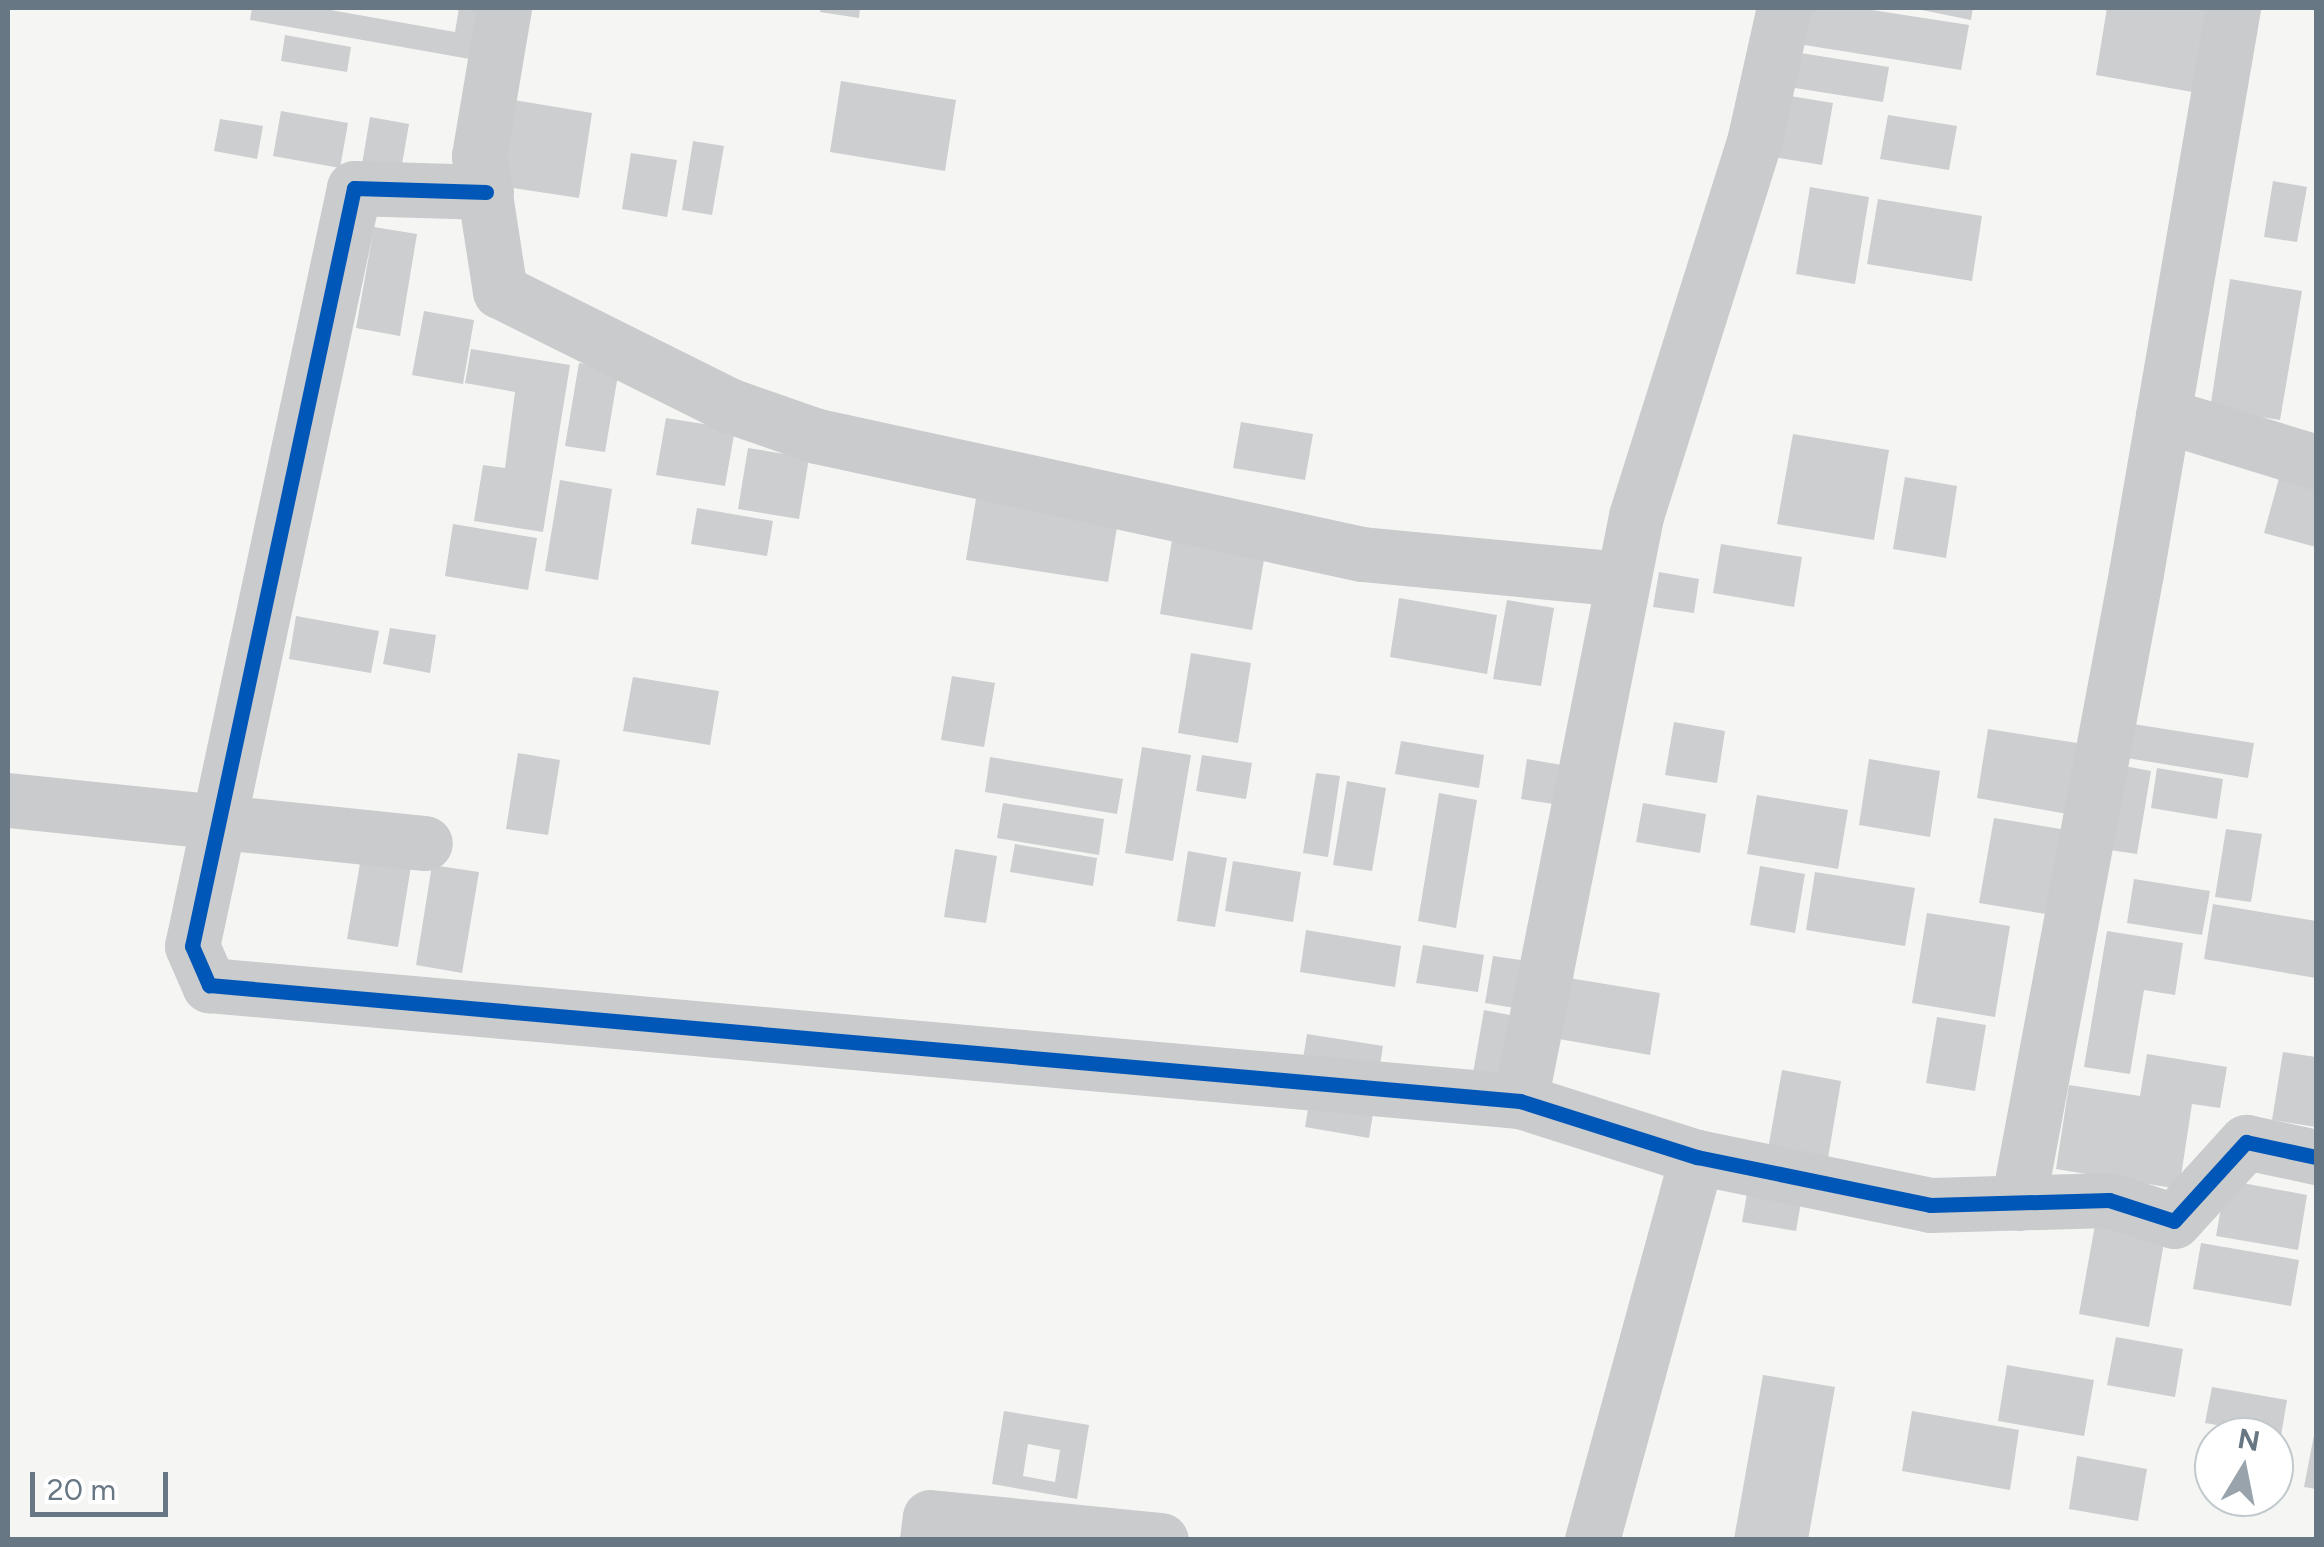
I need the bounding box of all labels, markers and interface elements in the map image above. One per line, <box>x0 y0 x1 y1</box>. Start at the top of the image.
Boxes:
north arrow <box>2194 1417 2294 1517</box>
text: N <box>2235 1421 2262 1458</box>
scale bar <box>35 1452 172 1514</box>
text: 20 m <box>47 1471 116 1508</box>

